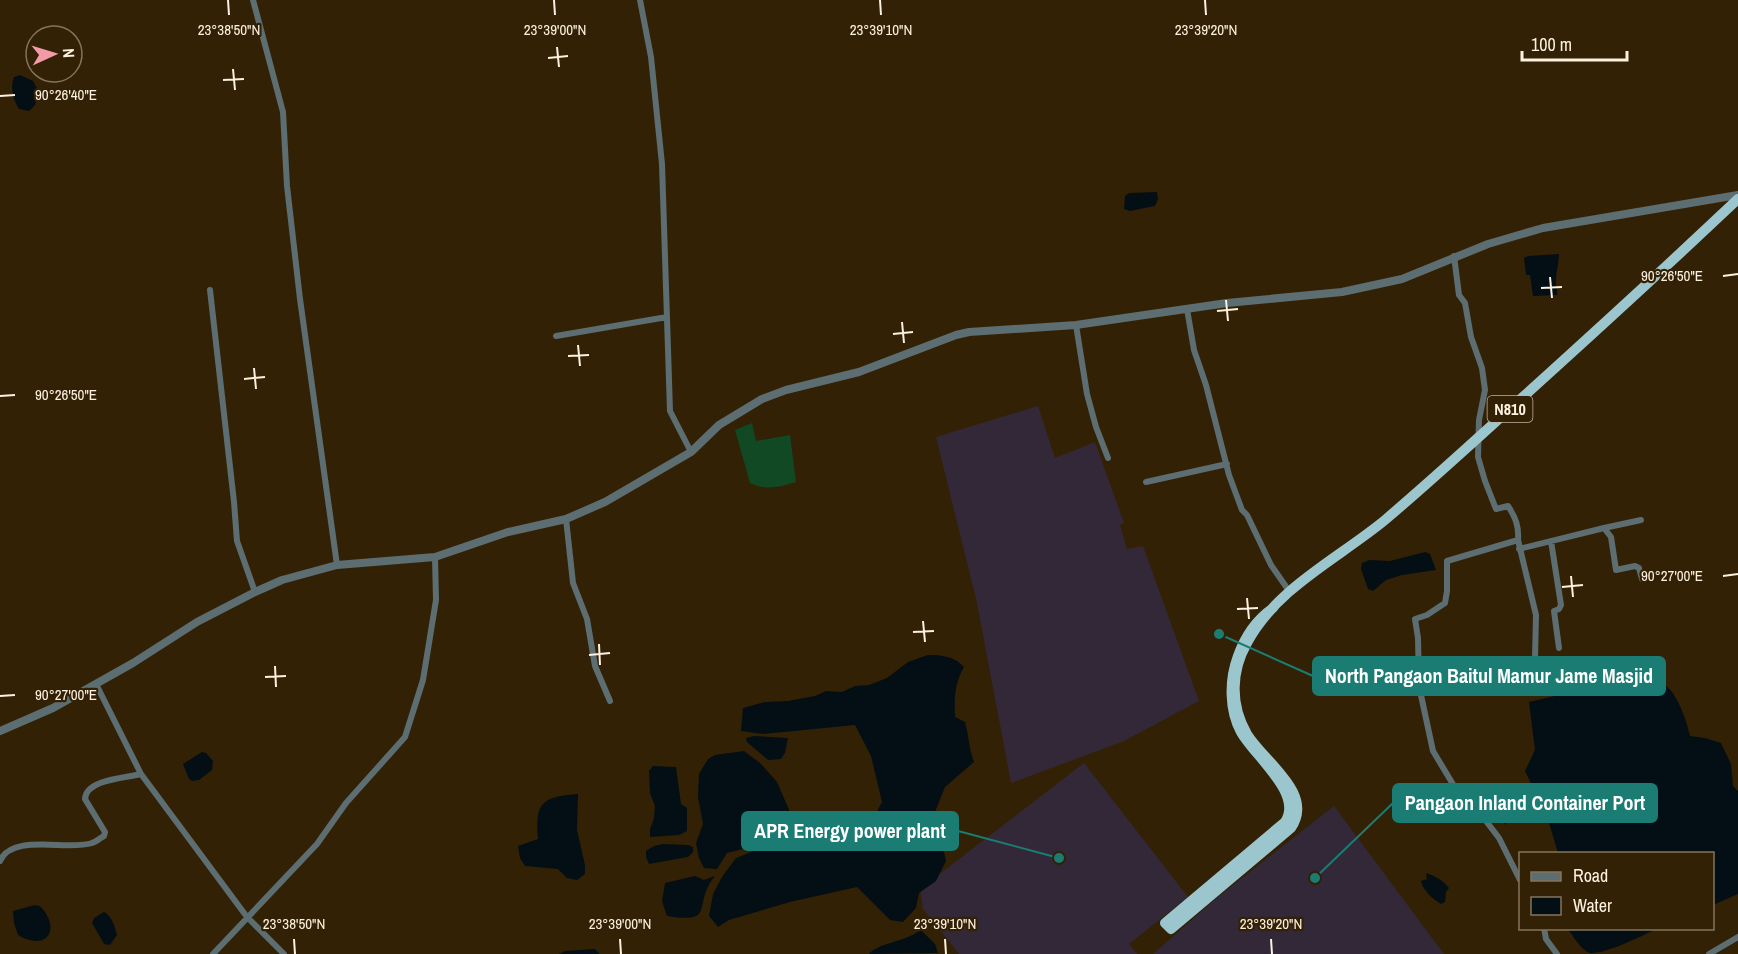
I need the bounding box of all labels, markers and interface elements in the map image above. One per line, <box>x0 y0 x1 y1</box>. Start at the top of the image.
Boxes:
text: 23°38'50"N <box>198 19 260 40</box>
text: 23°39'00"N <box>524 19 586 40</box>
text: 23°39'10"N <box>850 19 912 40</box>
text: 23°39'20"N <box>1175 19 1237 40</box>
north arrow <box>24 24 84 84</box>
scale bar <box>1522 24 1627 62</box>
text: 100 m <box>1531 32 1572 57</box>
text: N <box>58 47 80 58</box>
text: 90°26'40"E <box>35 84 97 105</box>
text: 90°26'50"E <box>1641 265 1703 286</box>
text: 90°26'50"E <box>35 384 97 405</box>
road number: N810 <box>1488 396 1532 422</box>
text: 90°27'00"E <box>1641 565 1703 586</box>
callout: North Pangaon Baitul Mamur Jame Masjid <box>1313 657 1665 695</box>
text: North Pangaon Baitul Mamur Jame Masjid <box>1325 662 1653 689</box>
text: 90°27'00"E <box>35 684 97 705</box>
callout: Pangaon Inland Container Port <box>1393 784 1657 822</box>
text: Pangaon Inland Container Port <box>1405 789 1646 816</box>
callout: APR Energy power plant <box>742 812 958 850</box>
text: APR Energy power plant <box>754 817 946 844</box>
legend <box>1519 852 1714 930</box>
text: Road <box>1573 863 1608 888</box>
text: Water <box>1573 893 1612 918</box>
text: 23°38'50"N <box>263 913 325 934</box>
text: 23°39'00"N <box>589 913 651 934</box>
text: 23°39'10"N <box>914 913 976 934</box>
text: 23°39'20"N <box>1240 913 1302 934</box>

